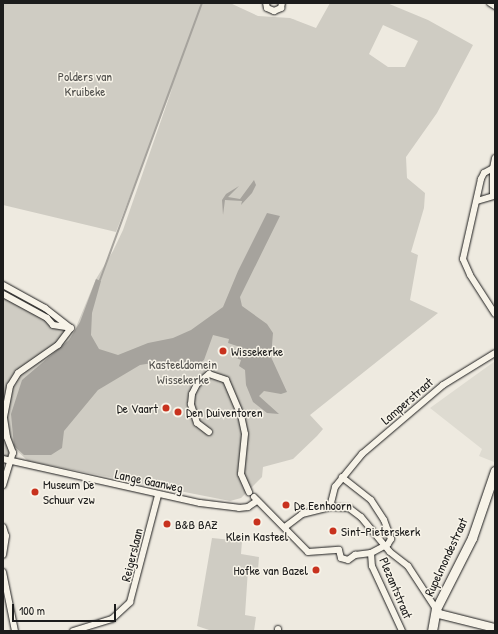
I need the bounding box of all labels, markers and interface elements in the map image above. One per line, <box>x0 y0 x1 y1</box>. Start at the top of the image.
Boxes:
park label: Polders van Kruibeke <box>58 69 112 100</box>
place label: Wissekerke <box>231 343 283 359</box>
marker: Wissekerke <box>218 346 228 356</box>
park label: Kasteeldomein Wissekerke <box>149 357 217 388</box>
street label: Lamperstraat <box>378 374 436 428</box>
place label: De Vaart <box>117 400 158 416</box>
marker: De Vaart <box>161 403 171 413</box>
place label: Den Duiventoren <box>186 404 263 420</box>
marker: Den Duiventoren <box>173 407 183 417</box>
street label: Lange Gaanweg <box>114 466 184 496</box>
place label: Museum De Schuur vzw <box>43 477 95 508</box>
marker: Museum De Schuur vzw <box>30 487 40 497</box>
place label: De Eenhoorn <box>294 497 352 513</box>
marker: De Eenhoorn <box>281 500 291 510</box>
street label: Rupelmondestraat <box>421 515 471 599</box>
place label: B&B BAZ <box>175 516 218 532</box>
marker: Klein Kasteel <box>252 517 262 527</box>
marker: B&B BAZ <box>162 519 172 529</box>
place label: Sint-Pieterskerk <box>341 523 420 539</box>
marker: Sint-Pieterskerk <box>328 526 338 536</box>
street label: Reigerslaan <box>118 527 146 583</box>
place label: Klein Kasteel <box>226 528 288 544</box>
street label: Plezantstraat <box>376 555 416 621</box>
place label: Hofke van Bazel <box>233 562 308 578</box>
marker: Hofke van Bazel <box>311 565 321 575</box>
scale bar <box>14 596 118 622</box>
text: 100 m <box>19 602 45 619</box>

